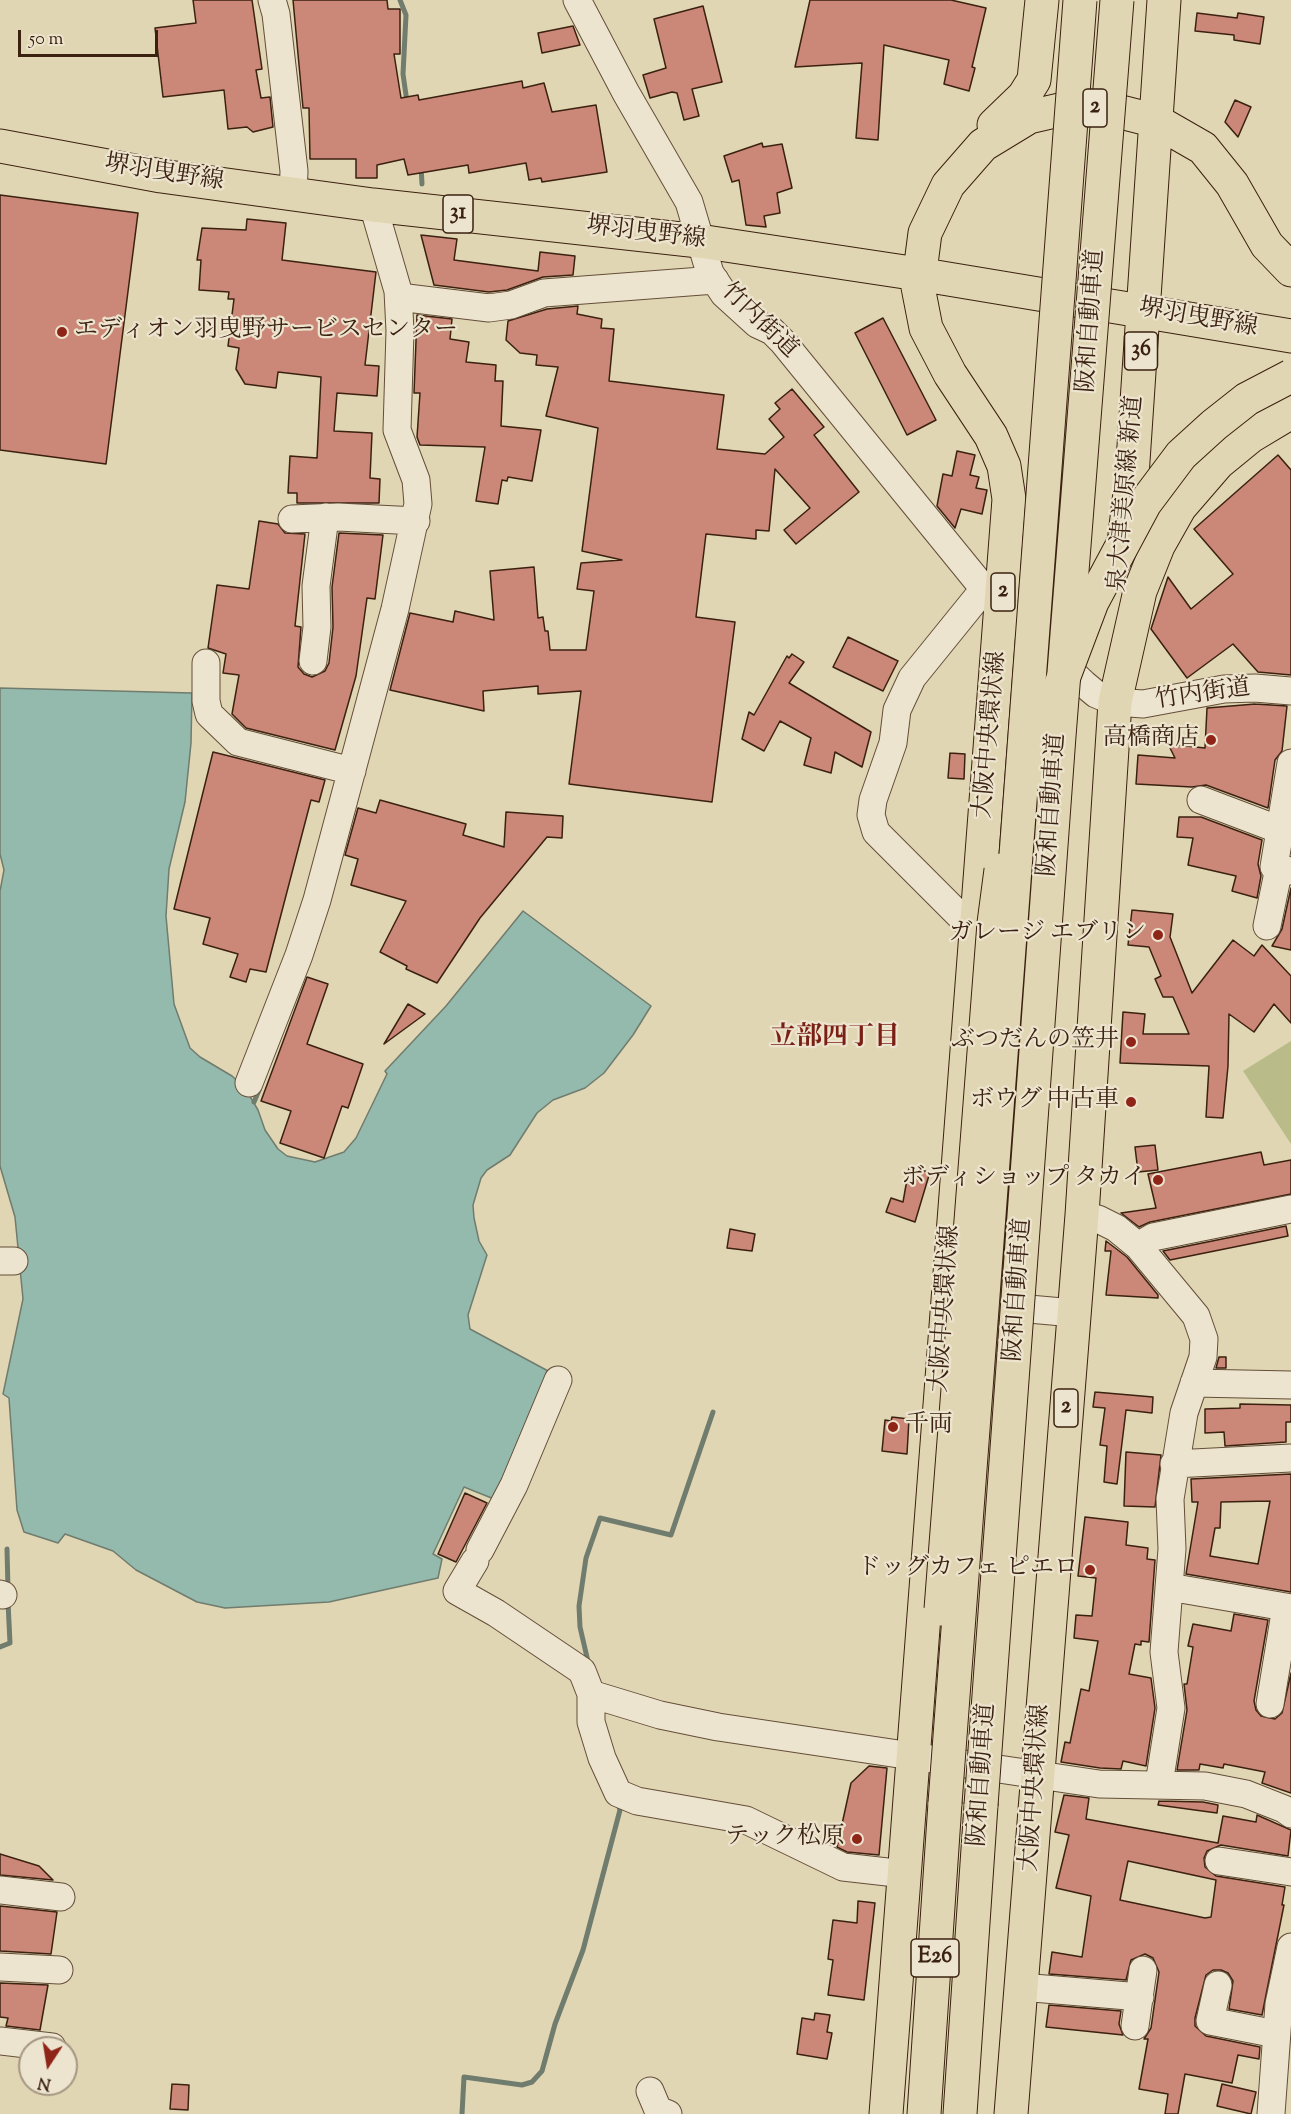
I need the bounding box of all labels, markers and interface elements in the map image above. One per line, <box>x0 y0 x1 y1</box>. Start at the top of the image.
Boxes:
scale bar <box>21 18 160 56</box>
text: 50 m <box>29 27 63 53</box>
road number: 2 <box>1083 89 1107 127</box>
street label: 堺羽曳野線 <box>102 151 226 199</box>
road number: 31 <box>443 195 473 233</box>
street label: 堺羽曳野線 <box>585 213 707 257</box>
street label: 阪和自動車道 <box>1074 248 1112 394</box>
street label: 竹内街道 <box>713 278 803 366</box>
street label: 堺羽曳野線 <box>1136 295 1260 345</box>
place label: エディオン羽曳野サービスセンター <box>74 318 458 346</box>
marker: エディオン羽曳野サービスセンター <box>55 325 69 339</box>
road number: 36 <box>1124 332 1158 370</box>
street label: 泉大津美原線 新道 <box>1105 395 1151 593</box>
road number: 2 <box>991 573 1015 611</box>
street label: 大阪中央環状線 <box>970 650 1014 820</box>
street label: 竹内街道 <box>1153 675 1253 717</box>
place label: 高橋商店 <box>1103 726 1199 754</box>
street label: 阪和自動車道 <box>1035 732 1073 878</box>
marker: 高橋商店 <box>1204 733 1218 747</box>
place label: ガレージ エブリン <box>949 921 1146 949</box>
marker: ガレージ エブリン <box>1151 928 1165 942</box>
district label: 立部四丁目 <box>770 1024 900 1056</box>
place label: ぶつだんの笠井 <box>951 1028 1119 1056</box>
marker: ぶつだんの笠井 <box>1124 1035 1138 1049</box>
place label: ボウグ 中古車 <box>970 1088 1119 1116</box>
marker: ボウグ 中古車 <box>1124 1095 1138 1109</box>
place label: ボディショップ タカイ <box>901 1166 1146 1194</box>
marker: ボディショップ タカイ <box>1151 1173 1165 1187</box>
street label: 阪和自動車道 <box>1001 1217 1039 1363</box>
street label: 大阪中央環状線 <box>927 1224 967 1394</box>
road number: 2 <box>1054 1389 1078 1427</box>
place label: 千両 <box>905 1413 953 1441</box>
marker: 千両 <box>886 1420 900 1434</box>
place label: ドッグカフェ ピエロ <box>857 1556 1078 1584</box>
marker: ドッグカフェ ピエロ <box>1083 1563 1097 1577</box>
street label: 阪和自動車道 <box>965 1702 1003 1848</box>
street label: 大阪中央環状線 <box>1017 1703 1057 1873</box>
place label: テック松原 <box>725 1825 845 1853</box>
marker: テック松原 <box>850 1832 864 1846</box>
road number: E26 <box>911 1939 959 1977</box>
north arrow <box>18 2036 78 2096</box>
text: N <box>36 2070 53 2095</box>

